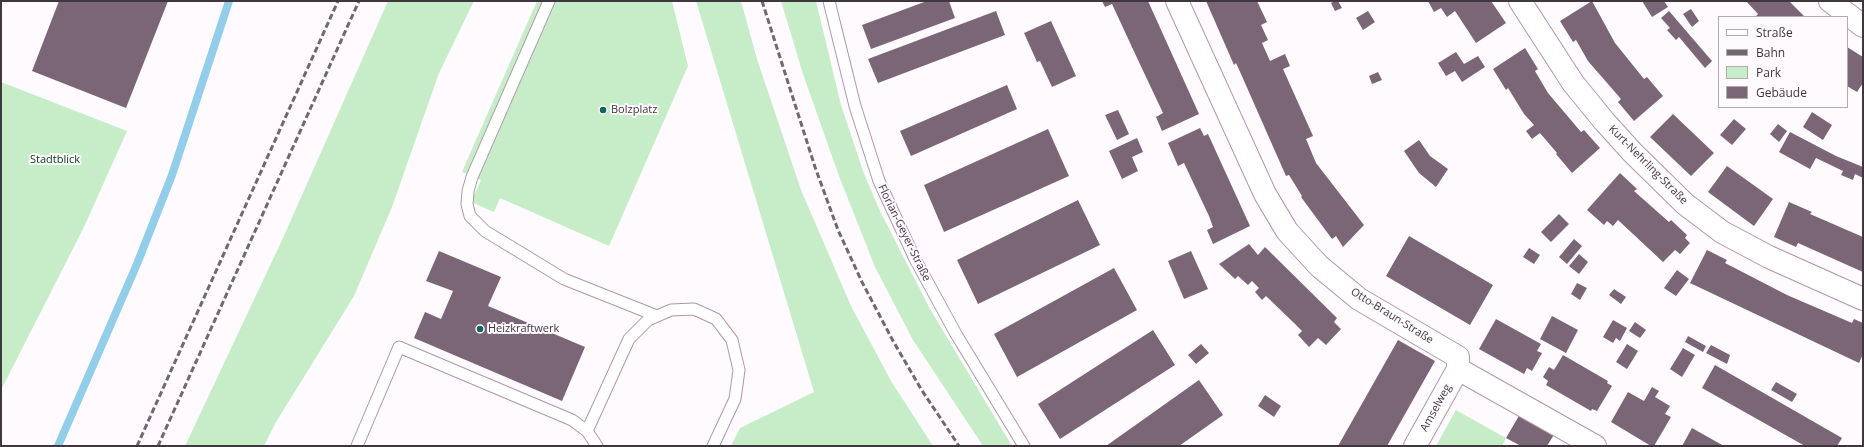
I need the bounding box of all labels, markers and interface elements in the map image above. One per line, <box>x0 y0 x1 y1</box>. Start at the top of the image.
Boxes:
legend <box>1718 16 1848 108</box>
text: Straße <box>1756 24 1793 41</box>
text: Bahn <box>1756 44 1785 61</box>
text: Park <box>1756 64 1781 81</box>
text: Gebäude <box>1756 84 1807 101</box>
place label: Bolzplatz <box>611 103 657 117</box>
marker: Bolzplatz <box>598 105 608 115</box>
street label: Kurt-Nehrling-Straße <box>1606 123 1690 207</box>
park label: Stadtblick <box>30 153 80 167</box>
street label: Florian-Geyer-Straße <box>875 182 933 284</box>
street label: Otto-Braun-Straße <box>1348 285 1436 347</box>
place label: Heizkraftwerk <box>488 322 559 336</box>
marker: Heizkraftwerk <box>475 324 485 334</box>
street label: Amselweg <box>1418 382 1454 434</box>

